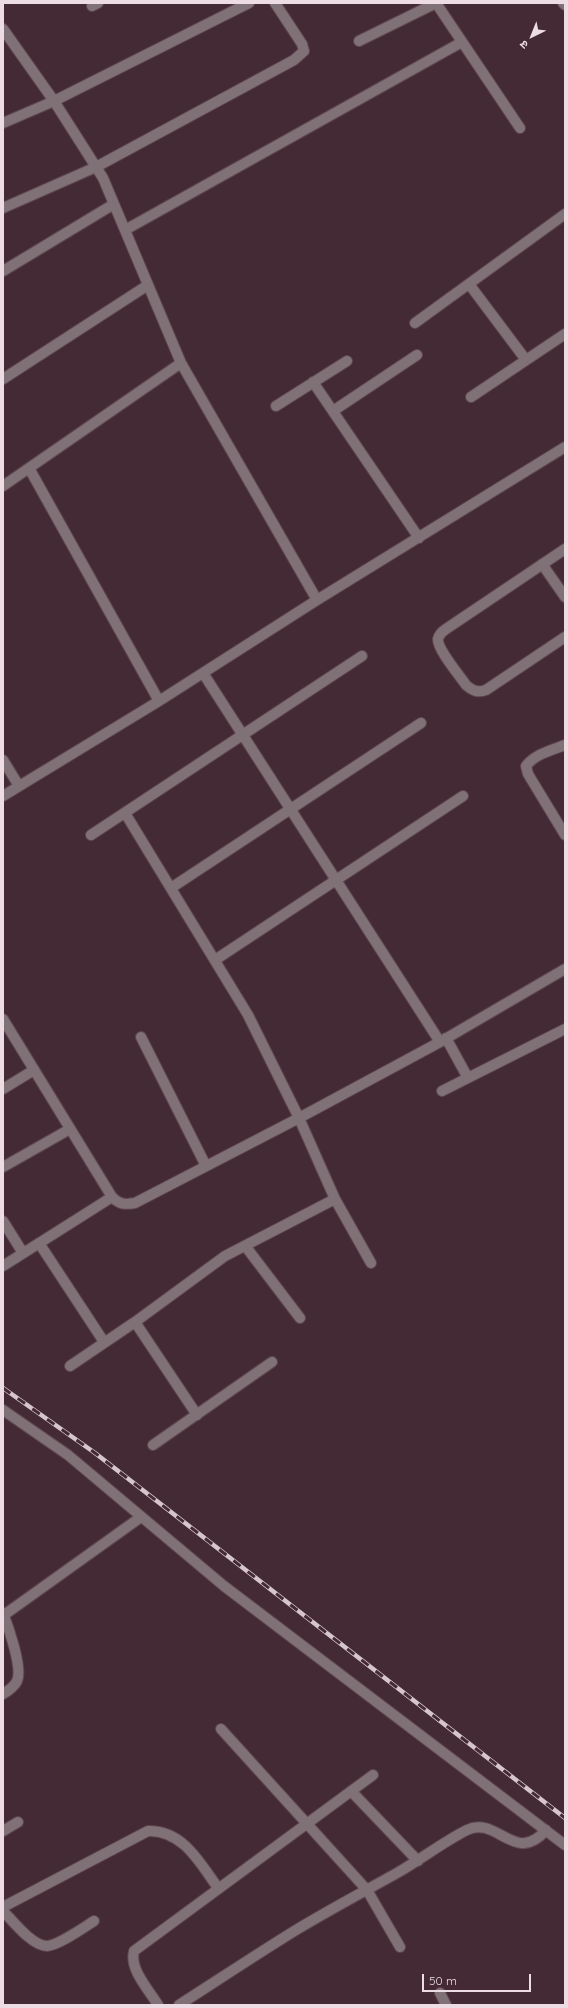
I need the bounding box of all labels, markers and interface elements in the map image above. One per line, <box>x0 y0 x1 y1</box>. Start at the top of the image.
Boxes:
north arrow <box>512 16 552 56</box>
text: उ <box>517 37 531 52</box>
scale bar <box>424 1966 533 1992</box>
text: 50 m <box>429 1973 457 1988</box>

